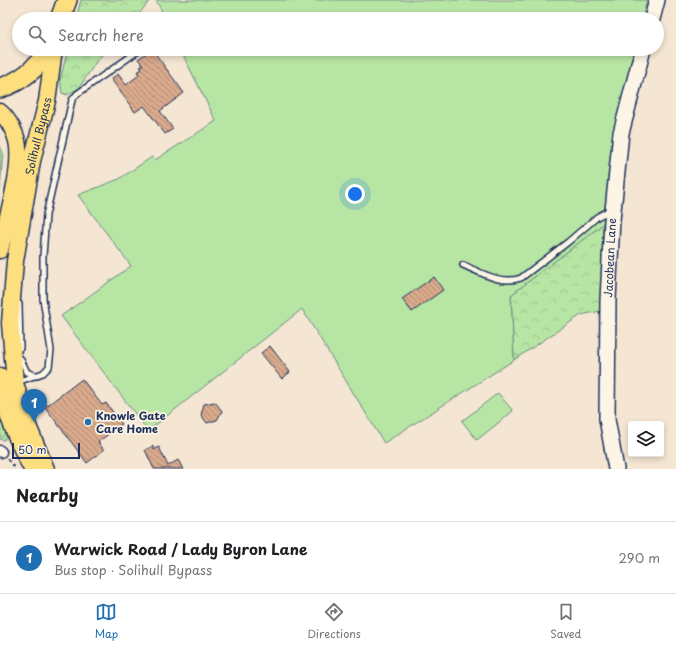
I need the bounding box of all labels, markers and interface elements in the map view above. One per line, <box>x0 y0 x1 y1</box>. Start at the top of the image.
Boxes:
search box <box>12 12 664 56</box>
icon: search <box>26 23 48 45</box>
text: Search here <box>58 23 144 46</box>
street label: Solihull Bypass <box>21 96 55 176</box>
your location <box>345 184 365 204</box>
street label: Jacobean Lane <box>599 217 620 298</box>
pin: 1 <box>21 389 47 422</box>
place label: Knowle Gate Care Home <box>96 407 166 437</box>
marker: Knowle Gate Care Home <box>83 417 93 427</box>
map controls <box>628 421 664 457</box>
button: layers <box>628 421 664 457</box>
scale bar <box>12 441 80 460</box>
text: 50 m <box>18 441 47 458</box>
text: Nearby <box>16 482 78 508</box>
text: Warwick Road / Lady Byron Lane <box>54 537 307 560</box>
text: 1 <box>26 548 32 567</box>
text: 290 m <box>619 548 660 567</box>
text: Bus stop · Solihull Bypass <box>54 560 212 579</box>
tab: Map <box>95 601 118 642</box>
tab: Directions <box>307 601 361 642</box>
tab: Saved <box>550 601 581 642</box>

